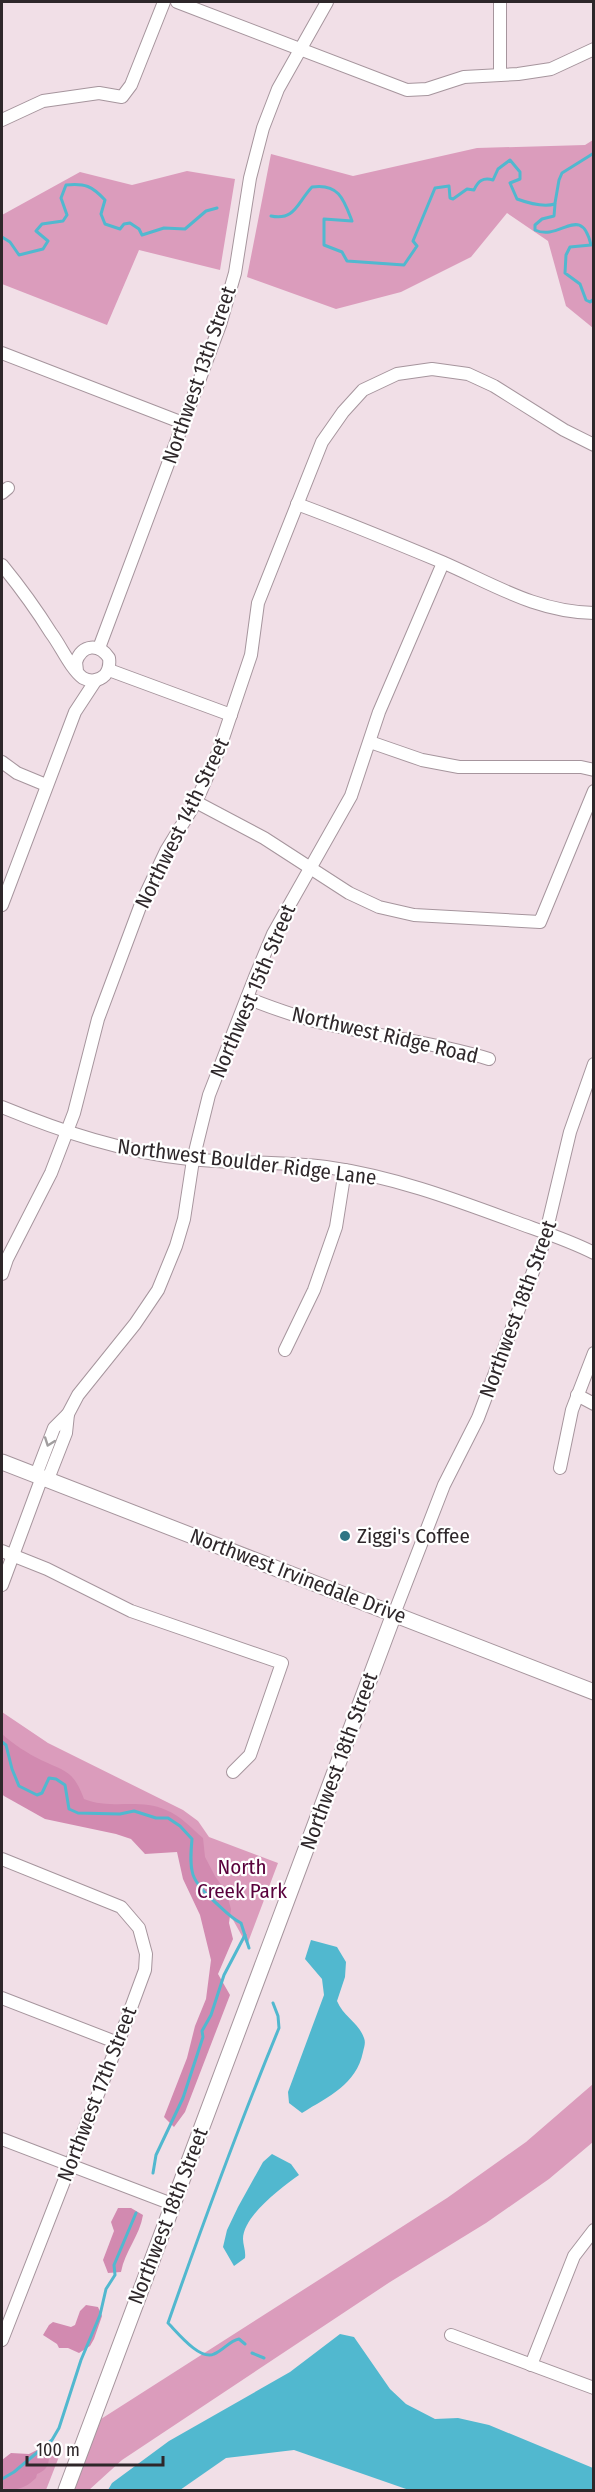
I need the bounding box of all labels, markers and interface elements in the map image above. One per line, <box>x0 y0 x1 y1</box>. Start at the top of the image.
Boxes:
street label: Northwest 13th Street <box>156 283 242 467</box>
street label: Northwest 14th Street <box>129 733 235 913</box>
street label: Northwest 15th Street <box>205 900 301 1082</box>
street label: Northwest Ridge Road <box>289 1001 481 1069</box>
street label: Northwest Boulder Ridge Lane <box>116 1133 378 1191</box>
street label: Northwest 18th Street <box>474 1216 562 1401</box>
one-way arrow <box>44 1436 56 1447</box>
street label: Northwest Irvinedale Drive <box>186 1523 410 1629</box>
place label: Ziggi's Coffee <box>357 1523 470 1549</box>
marker: Ziggi's Coffee <box>338 1529 352 1543</box>
street label: Northwest 18th Street <box>295 1668 383 1853</box>
park label: North Creek Park <box>197 1854 287 1904</box>
street label: Northwest 17th Street <box>52 2003 142 2185</box>
street label: Northwest 18th Street <box>122 2124 214 2308</box>
scale bar <box>27 2429 164 2467</box>
text: 100 m <box>36 2439 80 2461</box>

